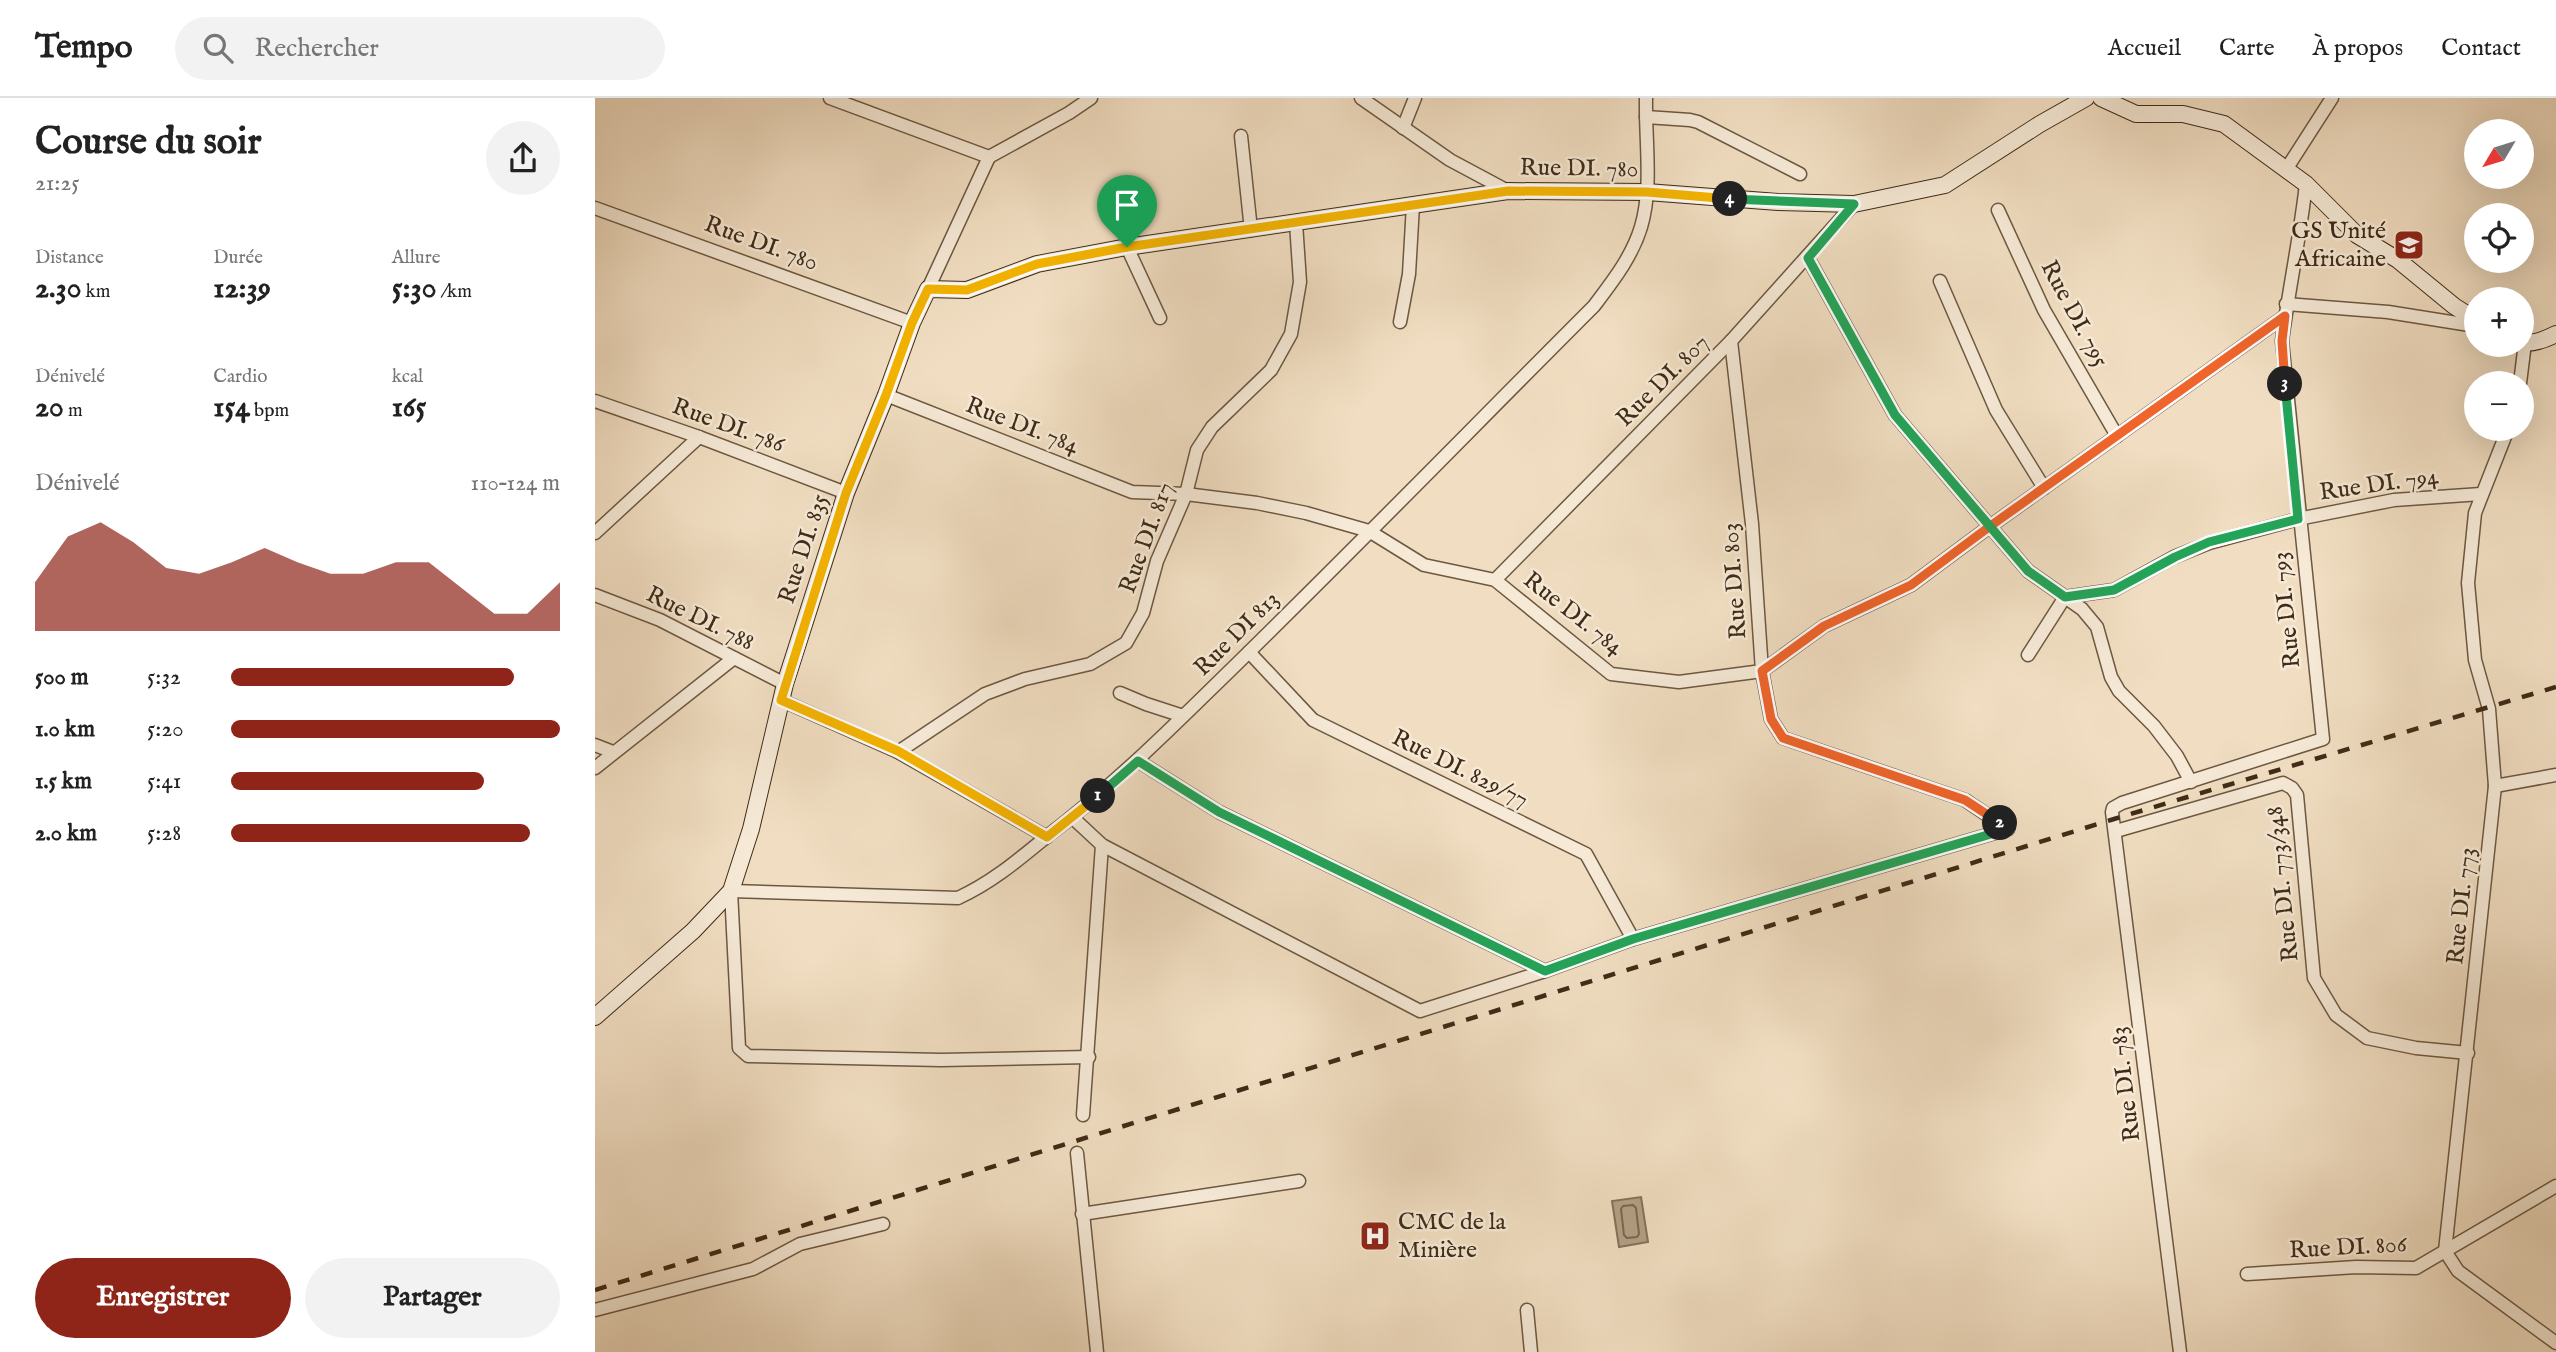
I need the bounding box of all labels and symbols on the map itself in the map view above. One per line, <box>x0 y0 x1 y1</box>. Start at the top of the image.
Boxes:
north arrow <box>2464 119 2534 189</box>
street label: Rue DI. 780 <box>1519 152 1639 186</box>
pin <box>1097 175 1157 247</box>
pin: 4 <box>1713 182 1747 217</box>
street label: Rue DI. 780 <box>700 209 822 279</box>
place label: GS Unité Africaine <box>2291 216 2386 275</box>
school or university icon: GS Unité Africaine <box>2392 228 2426 262</box>
street label: Rue DI. 795 <box>2033 255 2115 373</box>
street label: Rue DI. 807 <box>1610 328 1716 434</box>
pin: 3 <box>2267 366 2303 402</box>
street label: Rue DI. 784 <box>961 390 1083 462</box>
street label: Rue DI. 786 <box>668 391 789 461</box>
street label: Rue DI. 794 <box>2317 461 2441 509</box>
street label: Rue DI. 817 <box>1113 478 1181 598</box>
street label: Rue DI. 835 <box>772 490 836 608</box>
street label: Rue DI. 803 <box>1715 522 1755 640</box>
street label: Rue DI. 793 <box>2265 550 2309 670</box>
street label: Rue DI. 784 <box>1517 565 1630 663</box>
street label: Rue DI. 788 <box>641 580 759 658</box>
street label: Rue DI 813 <box>1188 585 1286 683</box>
street label: Rue DI. 829/77 <box>1387 723 1533 815</box>
pin: 1 <box>1081 778 1115 814</box>
street label: Rue DI. 773/348 <box>2259 805 2307 963</box>
pin: 2 <box>1983 806 2017 840</box>
street label: Rue DI. 773 <box>2440 846 2484 966</box>
street label: Rue DI. 783 <box>2104 1024 2148 1144</box>
place label: CMC de la Minière <box>1398 1207 1507 1266</box>
hospital icon: CMC de la Minière <box>1358 1219 1392 1253</box>
street label: Rue DI. 806 <box>2288 1229 2409 1267</box>

